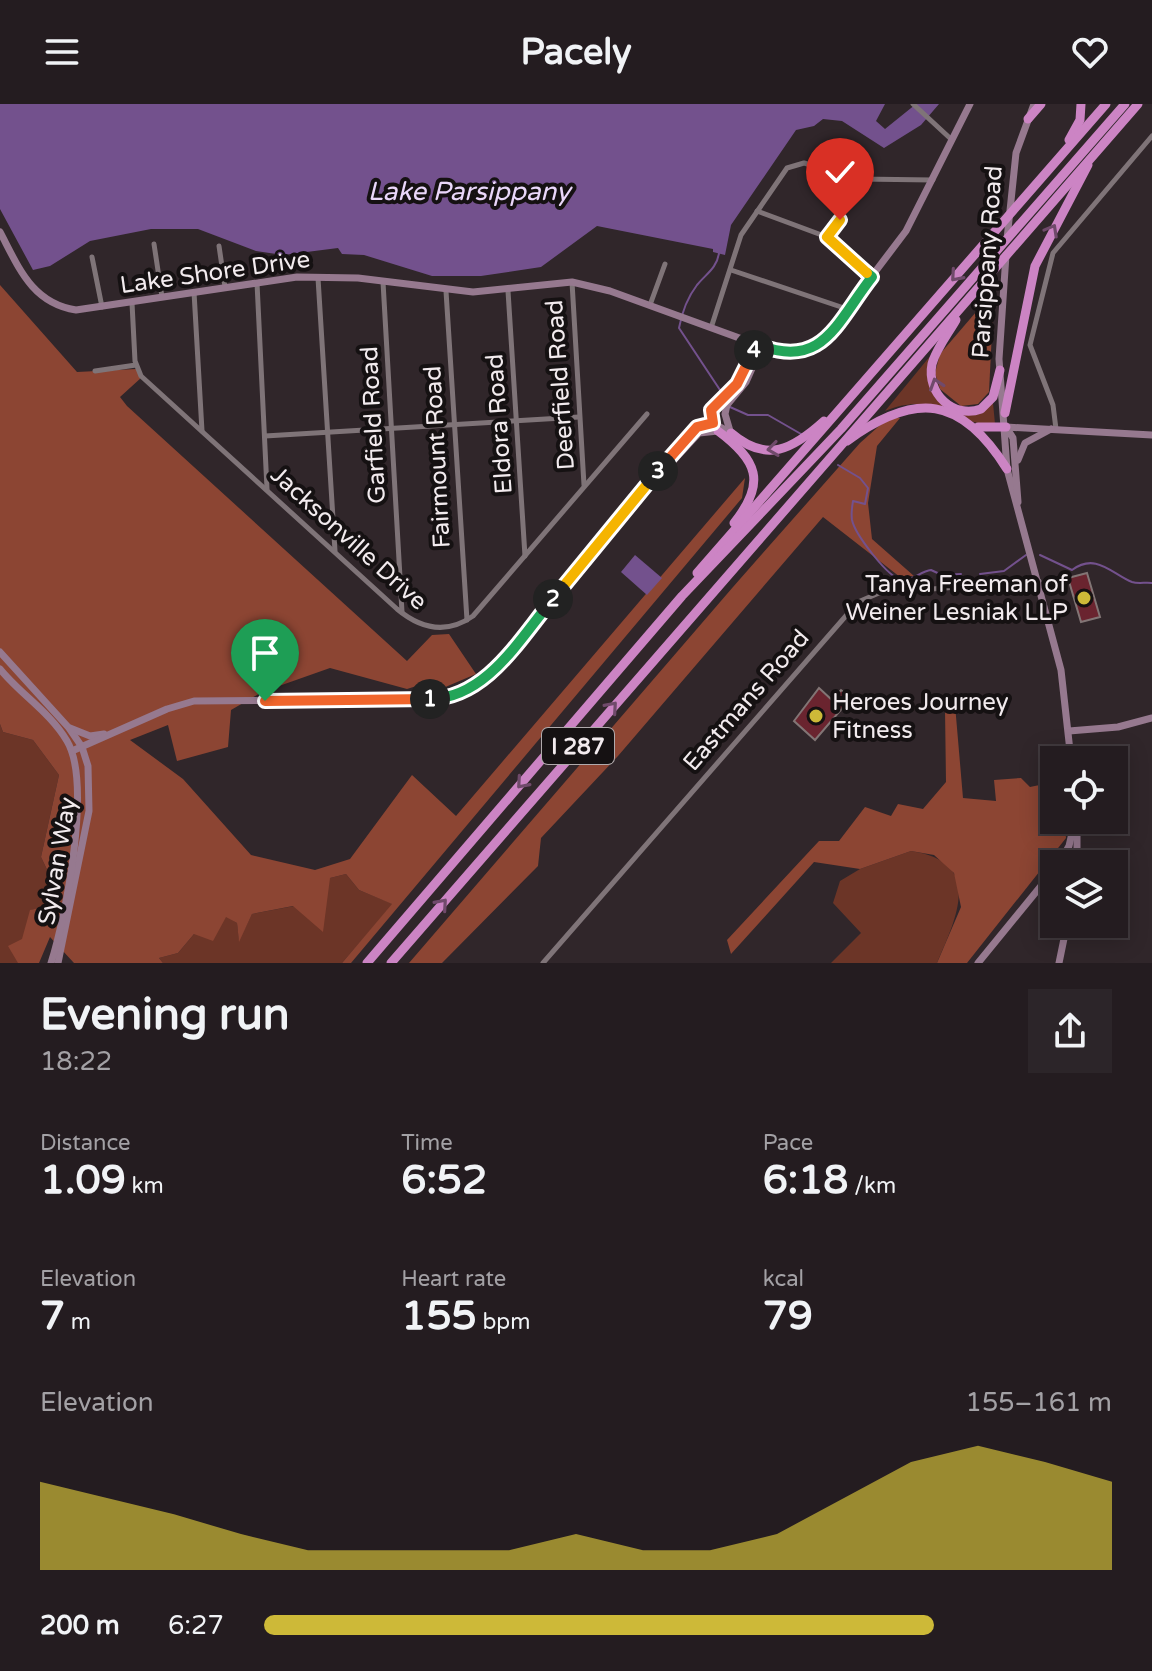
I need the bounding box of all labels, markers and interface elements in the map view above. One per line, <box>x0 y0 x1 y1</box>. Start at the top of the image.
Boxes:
icon: menu <box>40 30 84 74</box>
icon: heart <box>1068 30 1112 74</box>
text: Pacely <box>520 31 632 74</box>
pin <box>806 138 874 220</box>
icon: check <box>818 150 862 194</box>
street label: Parsippany Road <box>966 165 1009 359</box>
water label: Lake Parsippany <box>368 176 573 207</box>
one-way arrow <box>1042 225 1058 239</box>
street label: Lake Shore Drive <box>118 245 312 300</box>
one-way arrow <box>951 267 966 282</box>
street label: Deerfield Road <box>540 299 581 471</box>
pin: 4 <box>734 330 774 370</box>
text: 4 <box>747 337 761 363</box>
street label: Garfield Road <box>355 346 392 504</box>
street label: Eldora Road <box>480 353 519 495</box>
street label: Fairmount Road <box>418 365 457 549</box>
one-way arrow <box>929 378 945 392</box>
one-way arrow <box>766 440 779 457</box>
pin: 3 <box>638 451 678 491</box>
text: 3 <box>651 458 665 484</box>
street label: Jacksonville Drive <box>264 461 433 616</box>
place label: Tanya Freeman of Weiner Lesniak LLP <box>846 570 1069 627</box>
pin: 2 <box>533 579 573 619</box>
text: 2 <box>546 586 560 612</box>
marker: Tanya Freeman of Weiner Lesniak LLP <box>1075 589 1093 607</box>
pin <box>231 619 299 701</box>
street label: Eastmans Road <box>677 624 816 777</box>
icon: arrive <box>243 631 287 675</box>
pin: 1 <box>410 679 450 719</box>
text: 1 <box>423 686 437 712</box>
place label: Heroes Journey Fitness <box>832 688 1009 745</box>
one-way arrow <box>602 702 617 716</box>
marker: Heroes Journey Fitness <box>807 707 825 725</box>
road number: I 287 <box>542 728 614 764</box>
map controls <box>1040 746 1128 938</box>
button: locate <box>1040 746 1128 834</box>
one-way arrow <box>517 773 532 788</box>
street label: Sylvan Way <box>32 795 83 927</box>
button: layers <box>1040 850 1128 938</box>
one-way arrow <box>432 899 447 913</box>
text: Evening run <box>40 989 289 1042</box>
button: share <box>1028 989 1112 1073</box>
text: 18:22 <box>40 1046 112 1077</box>
text: Distance <box>40 1130 131 1156</box>
text: Time <box>401 1130 453 1156</box>
text: Pace <box>763 1130 813 1156</box>
text: 1.09 <box>40 1156 126 1204</box>
text: 6:52 <box>401 1156 487 1204</box>
text: 6:18 <box>763 1156 848 1204</box>
text: km <box>126 1173 164 1199</box>
text: /km <box>848 1173 896 1199</box>
text: Elevation <box>40 1266 136 1292</box>
text: Heart rate <box>401 1266 506 1292</box>
text: kcal <box>763 1266 804 1292</box>
text: 7 <box>40 1292 65 1340</box>
text: 155 <box>401 1292 477 1340</box>
text: 79 <box>763 1292 813 1340</box>
text: m <box>65 1309 91 1335</box>
text: bpm <box>477 1309 530 1335</box>
text: Elevation <box>40 1387 154 1418</box>
text: 155–161 m <box>966 1387 1112 1418</box>
text: 200 m <box>40 1610 120 1641</box>
text: 6:27 <box>168 1610 224 1641</box>

